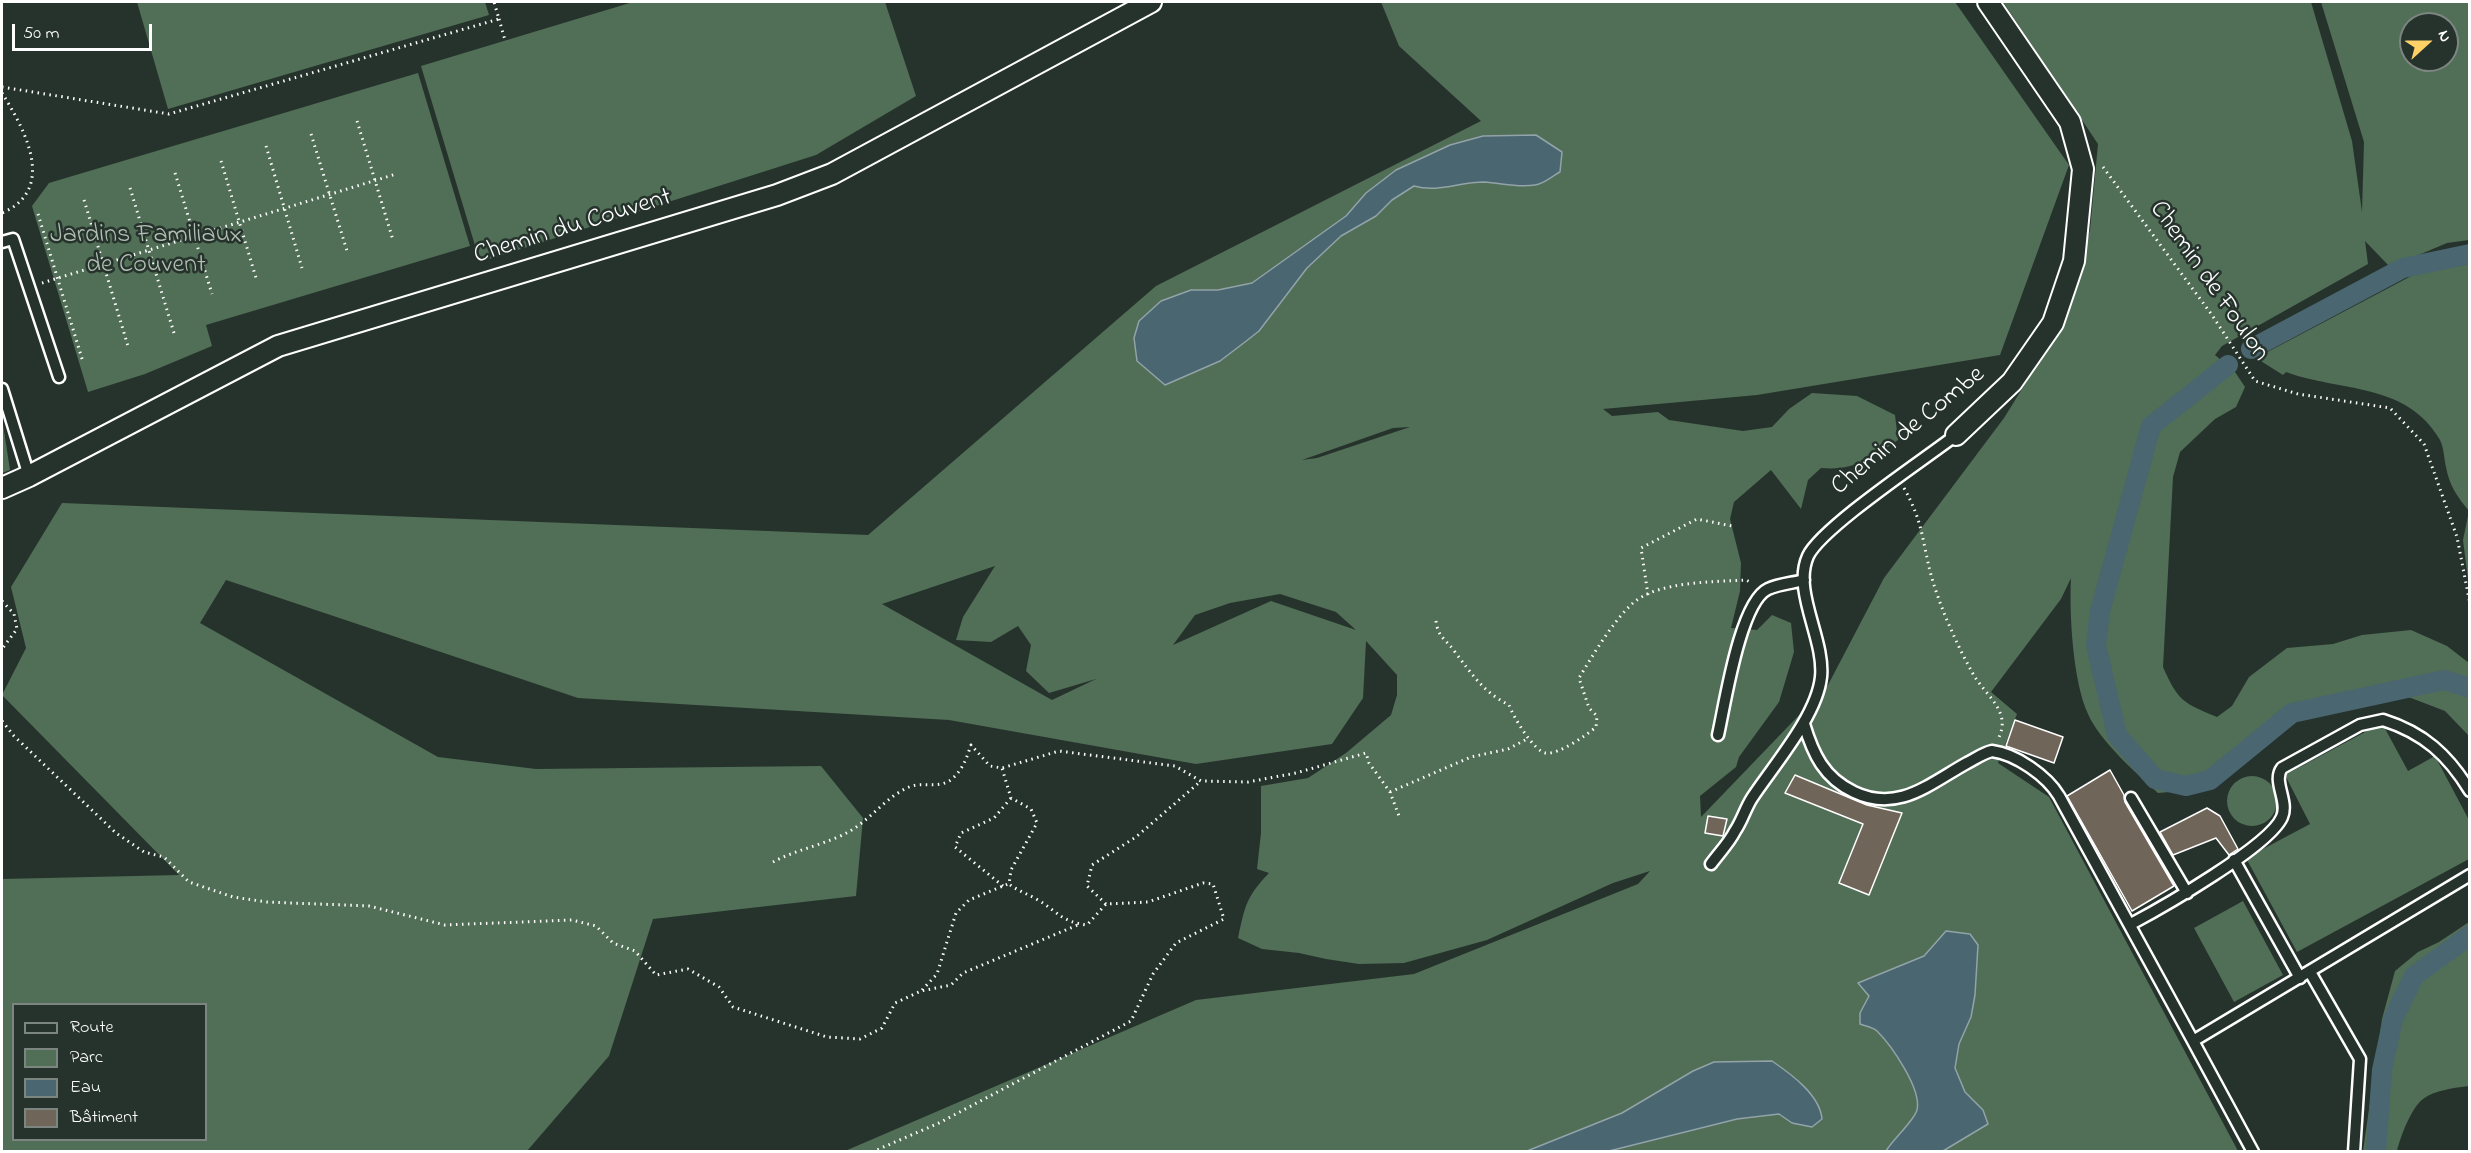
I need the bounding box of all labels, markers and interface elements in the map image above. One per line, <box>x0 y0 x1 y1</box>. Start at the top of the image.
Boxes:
scale bar <box>15 12 154 50</box>
north arrow <box>2399 12 2459 72</box>
text: 50 m <box>23 21 60 47</box>
text: N <box>2431 27 2457 46</box>
street label: Chemin du Couvent <box>470 183 676 273</box>
street label: Chemin de Foulon <box>2141 196 2275 368</box>
park label: Jardins Familiaux de Couvent <box>50 221 242 282</box>
street label: Chemin de Combe <box>1826 361 1992 503</box>
legend <box>12 1003 207 1141</box>
text: Route <box>70 1015 114 1041</box>
text: Parc <box>70 1045 103 1071</box>
text: Eau <box>70 1075 101 1101</box>
text: Bâtiment <box>70 1105 138 1131</box>

